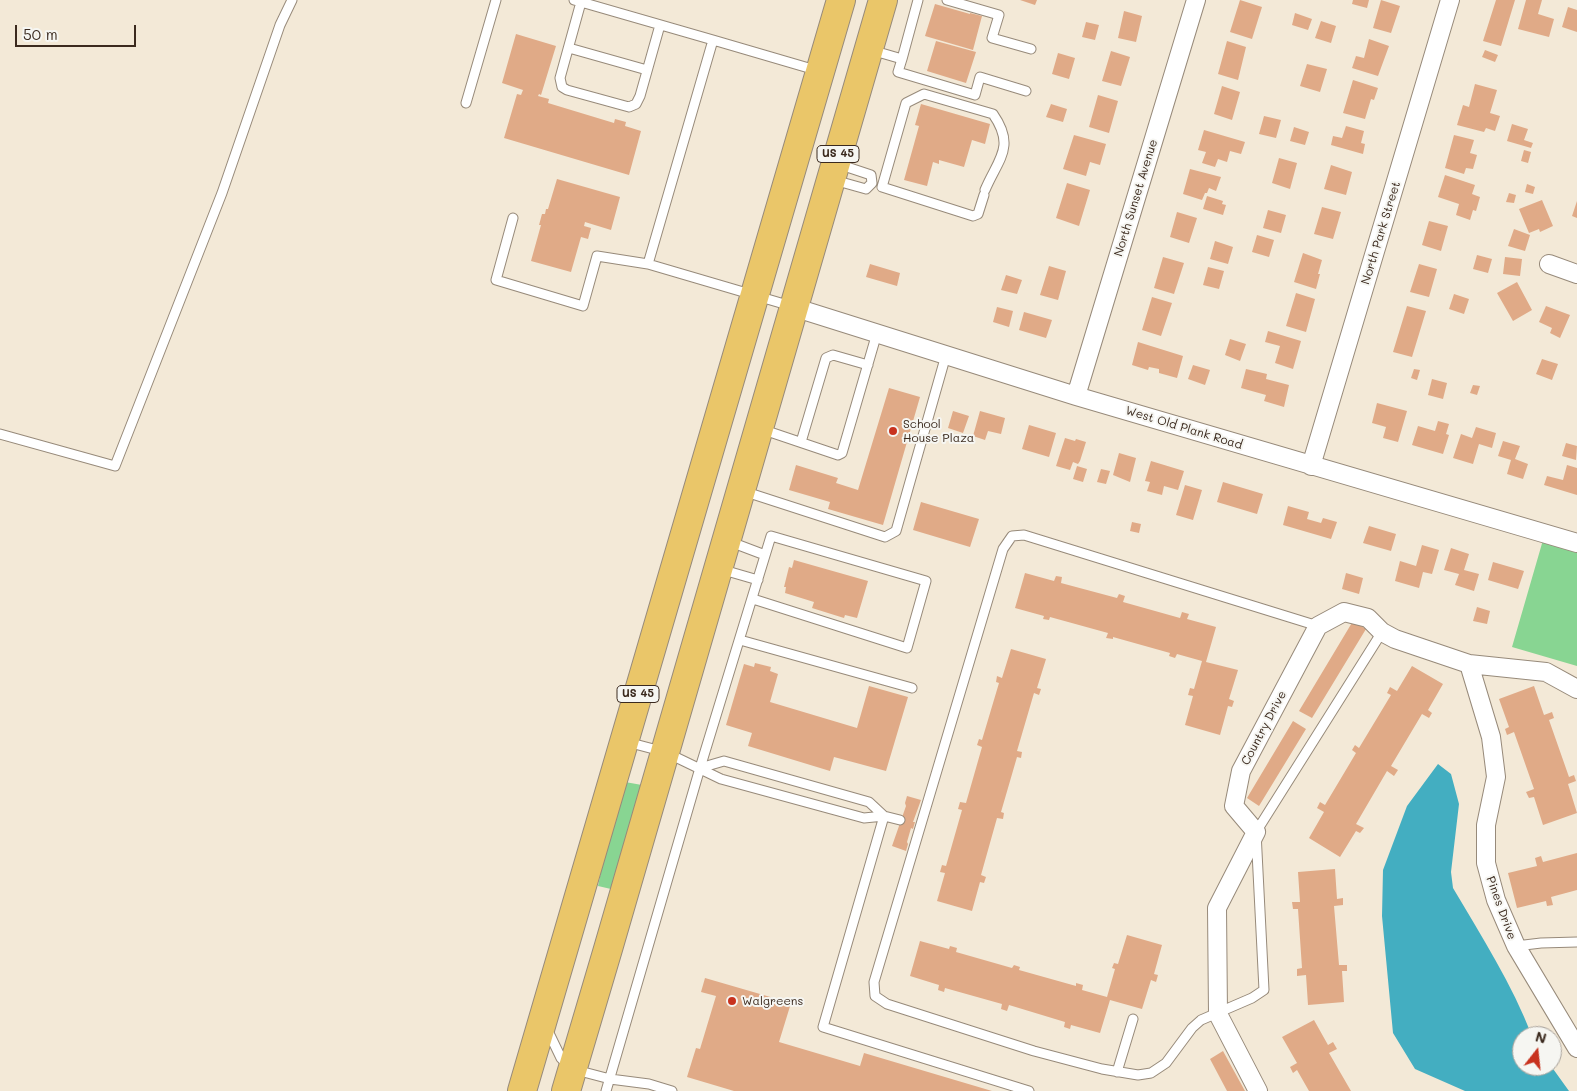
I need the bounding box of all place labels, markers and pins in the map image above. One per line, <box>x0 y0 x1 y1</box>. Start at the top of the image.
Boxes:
place label: School House Plaza <box>903 417 974 445</box>
marker: School House Plaza <box>887 425 899 437</box>
place label: Walgreens <box>742 994 803 1008</box>
marker: Walgreens <box>726 995 738 1007</box>

